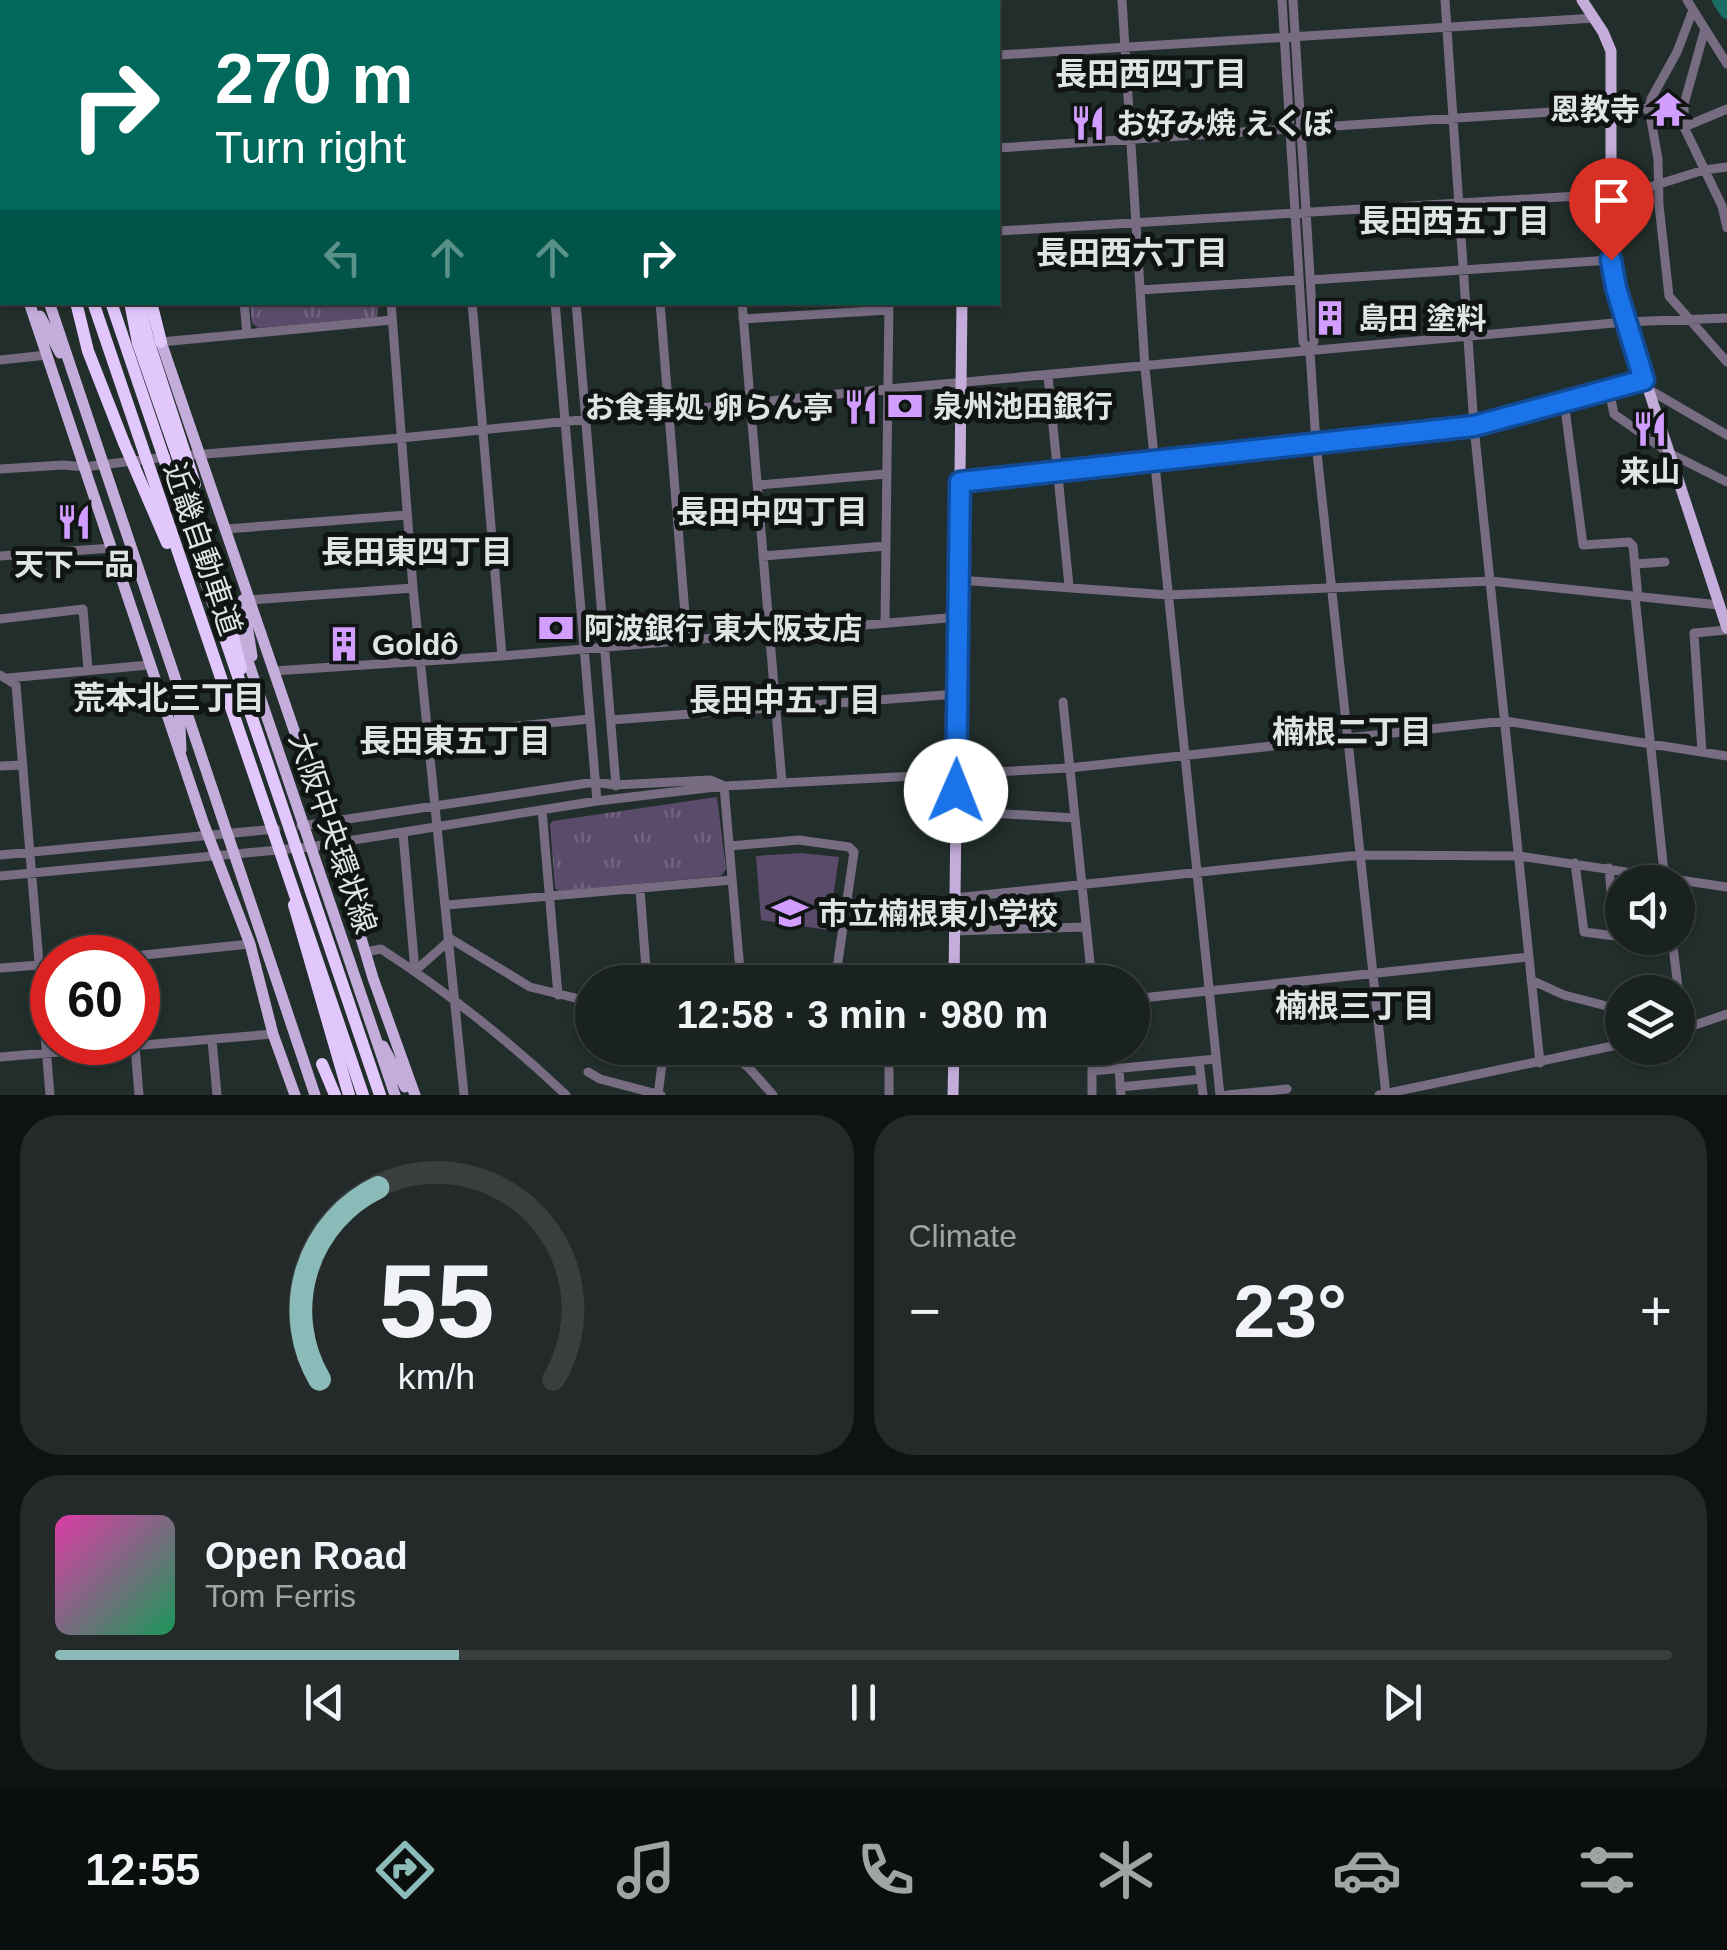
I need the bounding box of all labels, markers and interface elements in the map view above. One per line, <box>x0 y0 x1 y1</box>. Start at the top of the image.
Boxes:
icon: right <box>50 40 180 170</box>
text: 270 m <box>215 40 413 118</box>
district label: 長田西四丁目 <box>1055 56 1247 92</box>
temple icon: 恩教寺 <box>1649 90 1687 128</box>
place label: 恩教寺 <box>1550 93 1640 126</box>
restaurant icon: お好み焼 えくぼ <box>1069 104 1107 142</box>
place label: お好み焼 えくぼ <box>1116 107 1333 140</box>
text: Turn right <box>215 122 406 173</box>
pin <box>1569 158 1654 261</box>
icon: arrive <box>1584 173 1639 228</box>
district label: 長田西五丁目 <box>1358 203 1550 239</box>
icon: left <box>315 230 370 285</box>
icon: ahead <box>420 230 475 285</box>
icon: ahead <box>525 230 580 285</box>
icon: right <box>630 230 685 285</box>
district label: 長田西六丁目 <box>1036 235 1228 271</box>
building icon: 島田 塗料 <box>1311 299 1349 337</box>
place label: 島田 塗料 <box>1358 302 1486 335</box>
bank icon: 泉州池田銀行 <box>886 387 924 425</box>
restaurant icon: お食事処 卵らん亭 <box>842 388 880 426</box>
place label: 泉州池田銀行 <box>933 390 1113 423</box>
place label: お食事処 卵らん亭 <box>585 391 833 424</box>
restaurant icon: 来山 <box>1631 410 1669 448</box>
place label: 来山 <box>1620 455 1680 488</box>
street label: 近畿自動車道 <box>158 459 248 639</box>
district label: 長田中四丁目 <box>676 494 868 530</box>
restaurant icon: 天下一品 <box>55 503 93 541</box>
district label: 長田東四丁目 <box>321 534 513 570</box>
place label: 天下一品 <box>14 548 134 581</box>
bank icon: 阿波銀行 東大阪支店 <box>537 609 575 647</box>
place label: 阿波銀行 東大阪支店 <box>584 612 862 645</box>
building icon: Goldô <box>325 625 363 663</box>
place label: Goldô <box>372 628 459 661</box>
district label: 荒本北三丁目 <box>73 680 265 716</box>
district label: 長田中五丁目 <box>689 682 881 718</box>
district label: 楠根二丁目 <box>1272 714 1432 750</box>
district label: 長田東五丁目 <box>359 723 551 759</box>
street label: 大阪中央環状線 <box>283 728 383 938</box>
position arrow <box>904 739 1008 843</box>
map controls <box>1605 865 1695 1065</box>
button: sound <box>1605 865 1695 955</box>
school or university icon: 市立楠根東小学校 <box>771 894 809 932</box>
place label: 市立楠根東小学校 <box>818 897 1058 930</box>
speed limit sign: 60 <box>30 935 160 1065</box>
button: layers <box>1605 975 1695 1065</box>
district label: 楠根三丁目 <box>1275 988 1435 1024</box>
text: 12:58 · 3 min · 980 m <box>677 994 1048 1036</box>
text: Climate <box>909 1218 1017 1254</box>
text: 55 <box>379 1243 495 1359</box>
text: 23° <box>1234 1269 1347 1353</box>
text: − <box>909 1280 941 1342</box>
text: + <box>1640 1280 1672 1342</box>
text: km/h <box>398 1357 475 1397</box>
text: Open Road <box>205 1535 408 1577</box>
text: Tom Ferris <box>205 1578 356 1614</box>
icon: previous <box>297 1675 352 1730</box>
icon: pause <box>836 1675 891 1730</box>
icon: next <box>1375 1675 1430 1730</box>
icon: directions <box>370 1835 440 1905</box>
icon: music <box>611 1835 681 1905</box>
icon: phone <box>851 1835 921 1905</box>
icon: climate <box>1091 1835 1161 1905</box>
icon: car <box>1332 1835 1402 1905</box>
icon: filters <box>1572 1835 1642 1905</box>
text: 12:55 <box>85 1844 200 1895</box>

